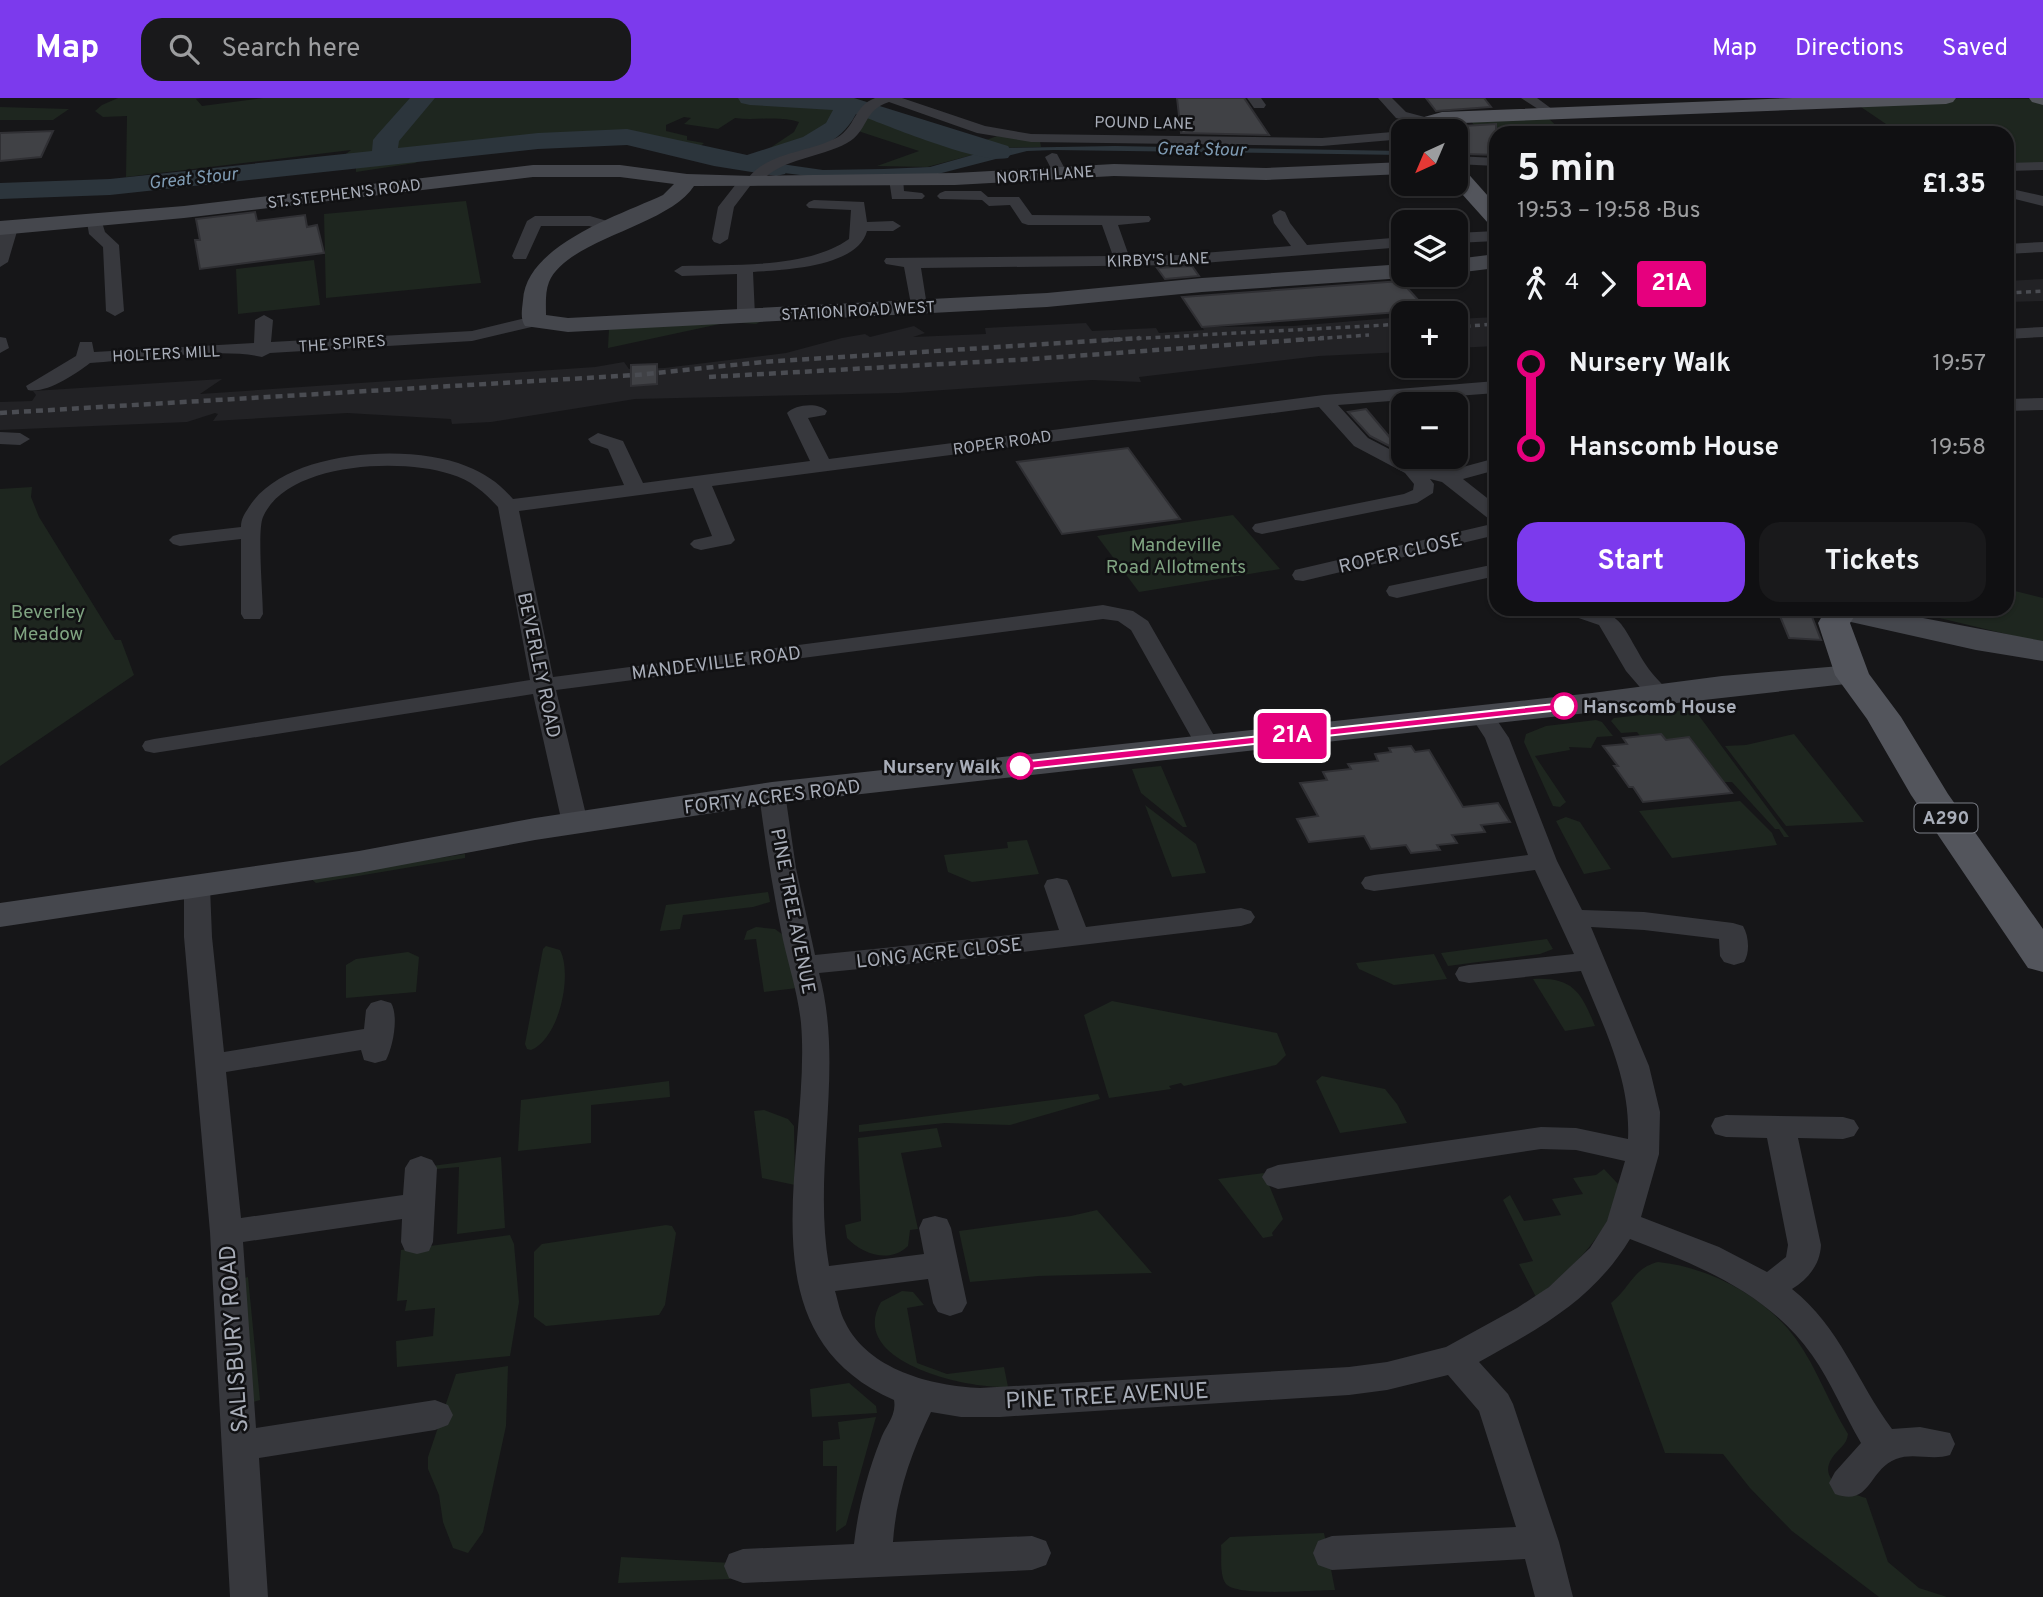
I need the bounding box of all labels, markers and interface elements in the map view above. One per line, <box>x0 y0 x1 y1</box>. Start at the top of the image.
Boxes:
search box <box>141 18 631 81</box>
text: Map <box>35 28 99 70</box>
icon: search <box>165 30 203 68</box>
text: Search here <box>221 33 360 66</box>
text: Map <box>1712 34 1757 64</box>
text: Directions <box>1795 34 1904 64</box>
text: Saved <box>1942 34 2008 64</box>
street label: POUND LANE <box>1094 113 1194 135</box>
north arrow <box>1391 119 1468 196</box>
map controls <box>1391 119 1468 469</box>
water label: Great Stour <box>1156 138 1248 163</box>
text: 5 min <box>1517 146 1616 195</box>
water label: Great Stour <box>147 163 241 196</box>
street label: NORTH LANE <box>996 163 1095 189</box>
text: £1.35 <box>1922 169 1986 202</box>
street label: ST. STEPHEN'S ROAD <box>266 176 422 214</box>
text: 19:53 – 19:58 · Bus <box>1517 197 1701 226</box>
button: layers <box>1391 210 1468 287</box>
street label: KIRBY'S LANE <box>1106 249 1210 273</box>
icon: walk <box>1517 265 1555 303</box>
icon: forward <box>1589 265 1627 303</box>
text: 4 <box>1565 269 1579 298</box>
text: 21A <box>1651 269 1692 299</box>
street label: STATION ROAD WEST <box>781 298 936 326</box>
button: + <box>1391 301 1468 378</box>
street label: THE SPIRES <box>298 332 386 358</box>
street label: HOLTERS MILL <box>112 342 221 368</box>
text: Nursery Walk <box>1569 348 1731 381</box>
text: 19:57 <box>1932 350 1986 379</box>
button: − <box>1391 392 1468 469</box>
street label: ROPER ROAD <box>952 427 1053 461</box>
text: Hanscomb House <box>1569 432 1779 465</box>
text: 19:58 <box>1930 434 1986 463</box>
button: Start <box>1517 522 1745 602</box>
button: Tickets <box>1759 522 1986 602</box>
street label: ROPER CLOSE <box>1336 528 1465 580</box>
park label: Mandeville Road Allotments <box>1106 534 1246 580</box>
street label: BEVERLEY ROAD <box>511 590 565 740</box>
park label: Beverley Meadow <box>11 601 85 647</box>
street label: MANDEVILLE ROAD <box>630 642 802 686</box>
marker: Hanscomb House <box>1551 693 1577 719</box>
place label: Hanscomb House <box>1583 696 1737 720</box>
line badge: 21A <box>1252 713 1332 759</box>
text: 21A <box>1272 721 1312 751</box>
marker: Nursery Walk <box>1007 753 1033 779</box>
place label: Nursery Walk <box>883 756 1001 780</box>
street label: FORTY ACRES ROAD <box>683 775 862 821</box>
road number: A290 <box>1914 804 1978 832</box>
street label: PINE TREE AVENUE <box>764 827 820 996</box>
street label: LONG ACRE CLOSE <box>855 933 1023 975</box>
street label: SALISBURY ROAD <box>214 1244 257 1434</box>
street label: PINE TREE AVENUE <box>1005 1378 1210 1417</box>

